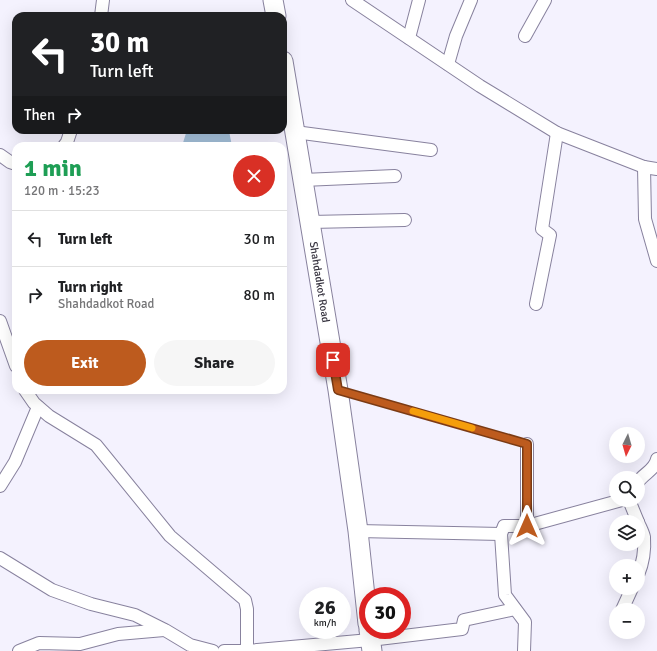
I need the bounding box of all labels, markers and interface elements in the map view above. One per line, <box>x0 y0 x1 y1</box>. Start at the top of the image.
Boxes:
text: 30 m <box>90 26 149 60</box>
icon: left <box>24 28 76 80</box>
text: Turn left <box>90 60 153 82</box>
icon: right <box>63 104 85 126</box>
text: Then <box>24 106 55 124</box>
text: 1 min <box>24 153 82 183</box>
button: close <box>233 155 275 197</box>
text: 120 m · 15:23 <box>24 183 100 199</box>
icon: left <box>24 228 46 250</box>
text: Turn left <box>58 230 112 248</box>
text: 30 m <box>244 230 275 248</box>
street label: Shahdadkot Road <box>307 241 332 324</box>
text: Turn right <box>58 278 123 296</box>
icon: right <box>24 284 46 306</box>
text: 80 m <box>244 286 275 304</box>
text: Shahdadkot Road <box>58 296 154 312</box>
button: Exit <box>24 340 146 386</box>
button: Share <box>154 340 275 386</box>
pin <box>316 343 350 377</box>
icon: arrive <box>322 349 344 371</box>
north arrow <box>609 427 645 463</box>
map controls <box>609 427 645 639</box>
button: search <box>609 471 645 507</box>
position arrow <box>506 505 548 547</box>
button: layers <box>609 515 645 551</box>
button: + <box>609 559 645 595</box>
speed limit sign: 30 <box>359 587 411 639</box>
text: 26 <box>314 595 336 620</box>
button: − <box>609 603 645 639</box>
text: km/h <box>314 617 336 629</box>

